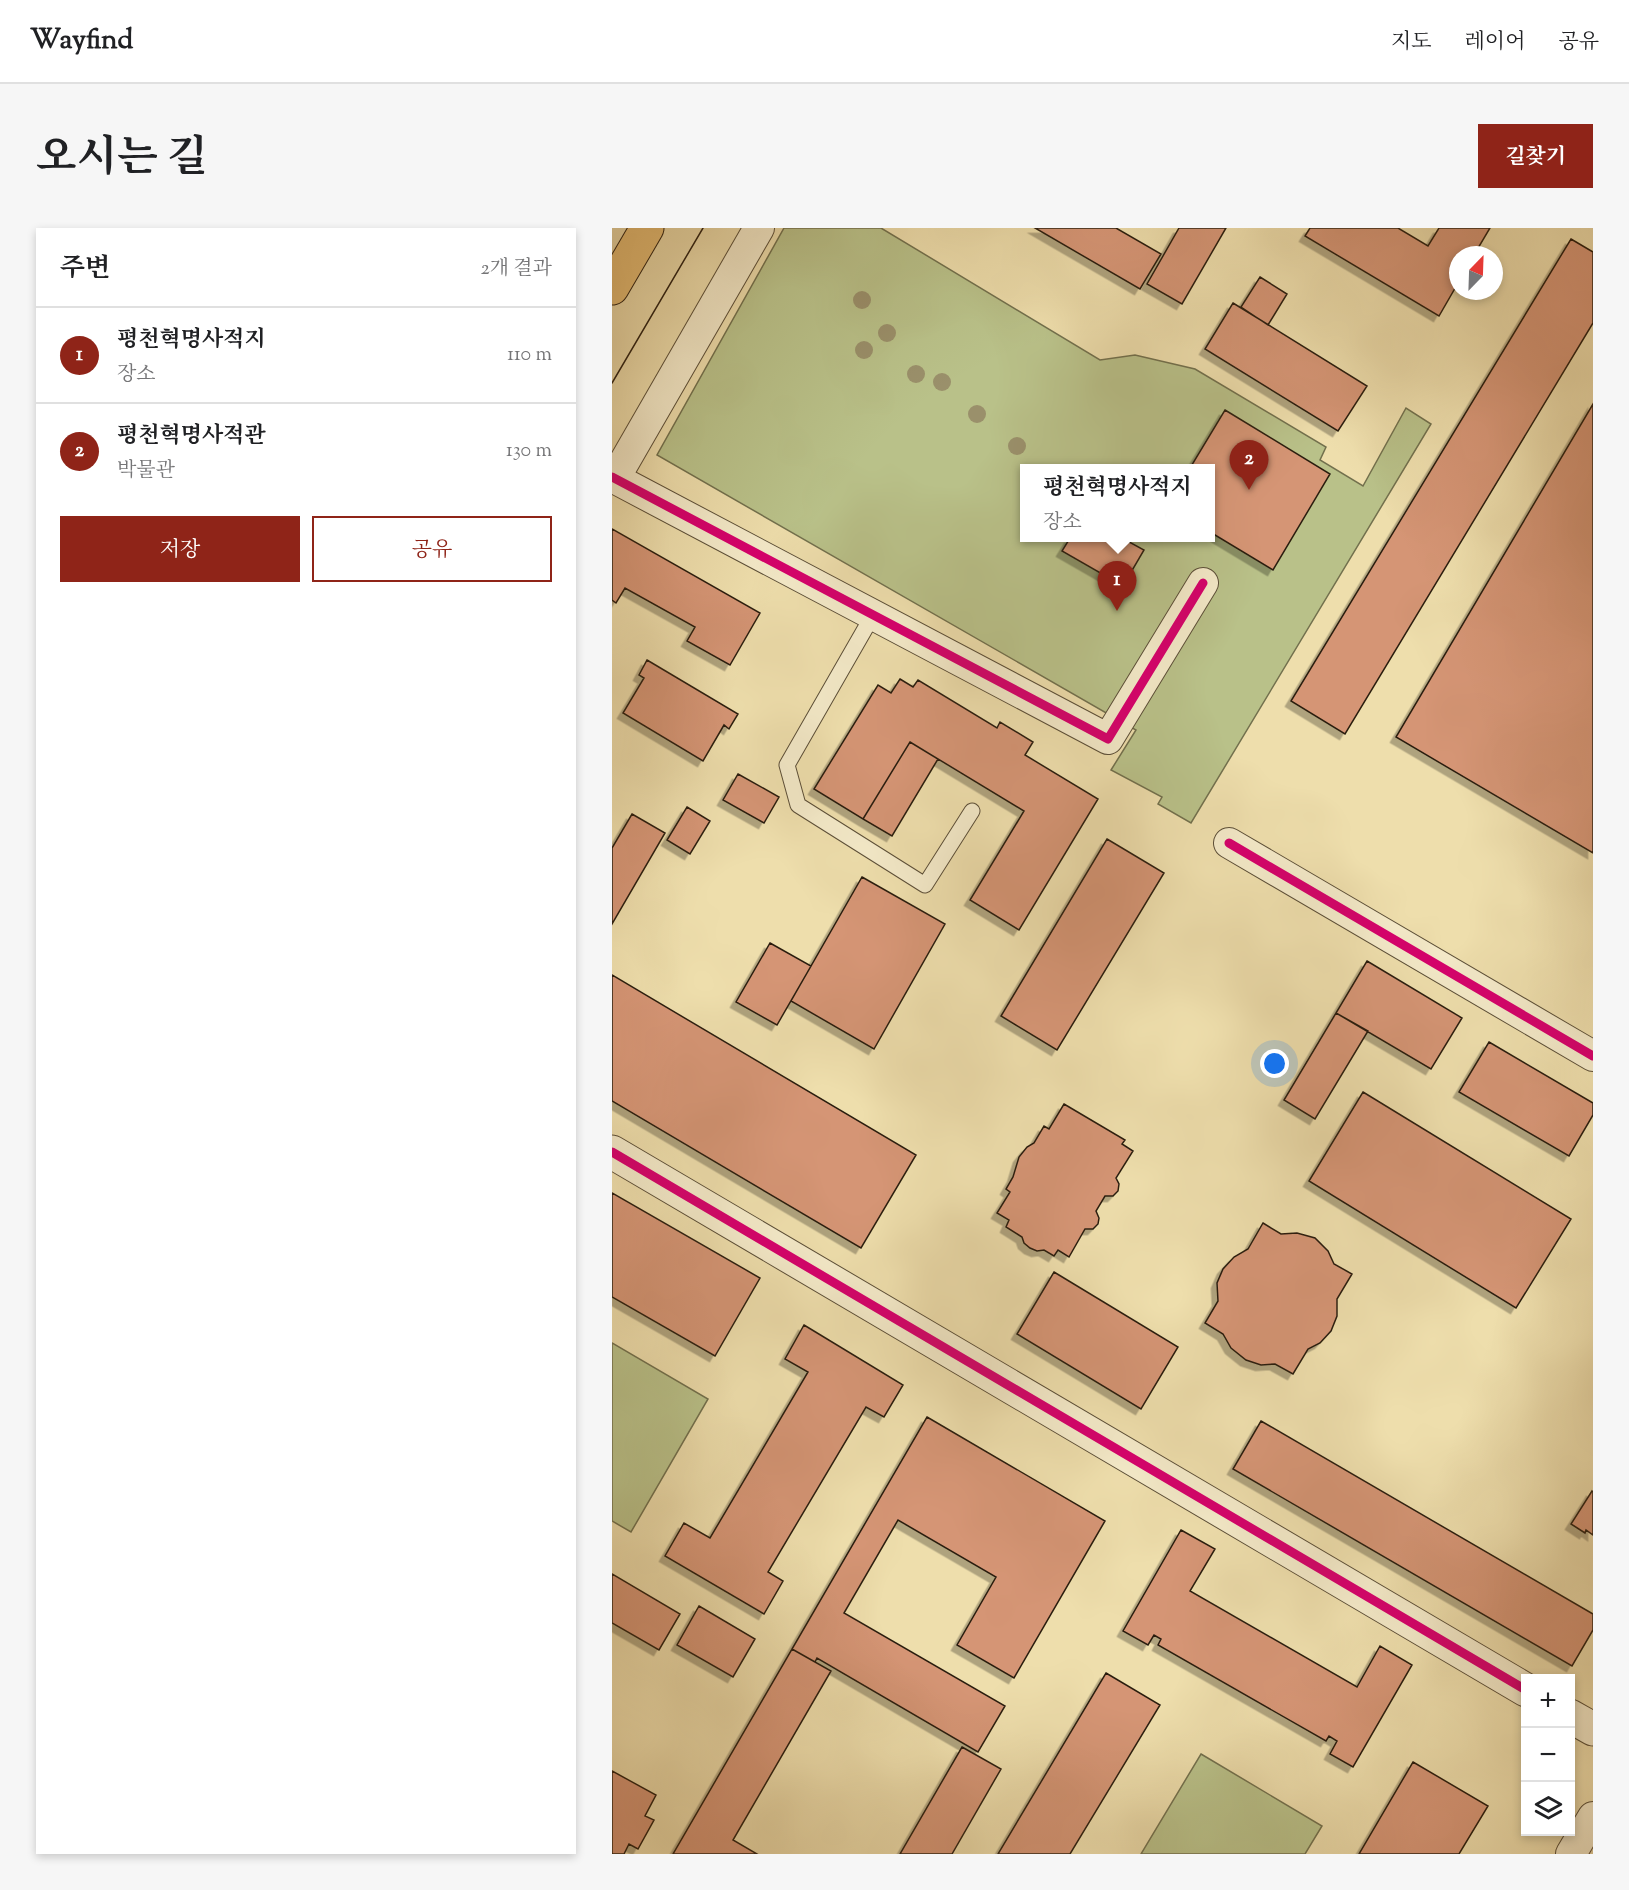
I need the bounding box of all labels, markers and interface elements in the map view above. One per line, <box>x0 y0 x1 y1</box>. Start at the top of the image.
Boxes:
text: Wayfind <box>30 21 133 61</box>
text: 지도 <box>1391 28 1432 58</box>
text: 레이어 <box>1465 28 1525 58</box>
text: 공유 <box>1558 28 1599 58</box>
button: 길찾기 <box>1478 124 1593 188</box>
text: 오시는 길 <box>36 130 207 190</box>
north arrow <box>1449 246 1503 300</box>
text: 주변 <box>60 251 110 288</box>
text: 2개 결과 <box>480 255 552 284</box>
text: 평천혁명사적지 <box>117 325 266 357</box>
text: 1 <box>76 341 83 370</box>
text: 110 m <box>507 341 552 370</box>
text: 장소 <box>117 361 156 390</box>
text: 평천혁명사적관 <box>117 421 266 453</box>
text: 2 <box>75 437 84 466</box>
text: 130 m <box>506 437 552 466</box>
pin: 2 <box>1230 440 1268 490</box>
text: 박물관 <box>117 457 175 486</box>
popup <box>1020 464 1215 542</box>
text: 평천혁명사적지 <box>1043 473 1192 505</box>
text: 장소 <box>1043 509 1082 538</box>
button: 저장 <box>60 516 300 582</box>
button: 공유 <box>312 516 552 582</box>
pin: 1 <box>1098 562 1136 611</box>
your location <box>1260 1049 1289 1078</box>
map controls <box>1521 1674 1575 1836</box>
button: + <box>1521 1674 1575 1728</box>
button: − <box>1521 1728 1575 1782</box>
button: layers <box>1521 1782 1575 1836</box>

